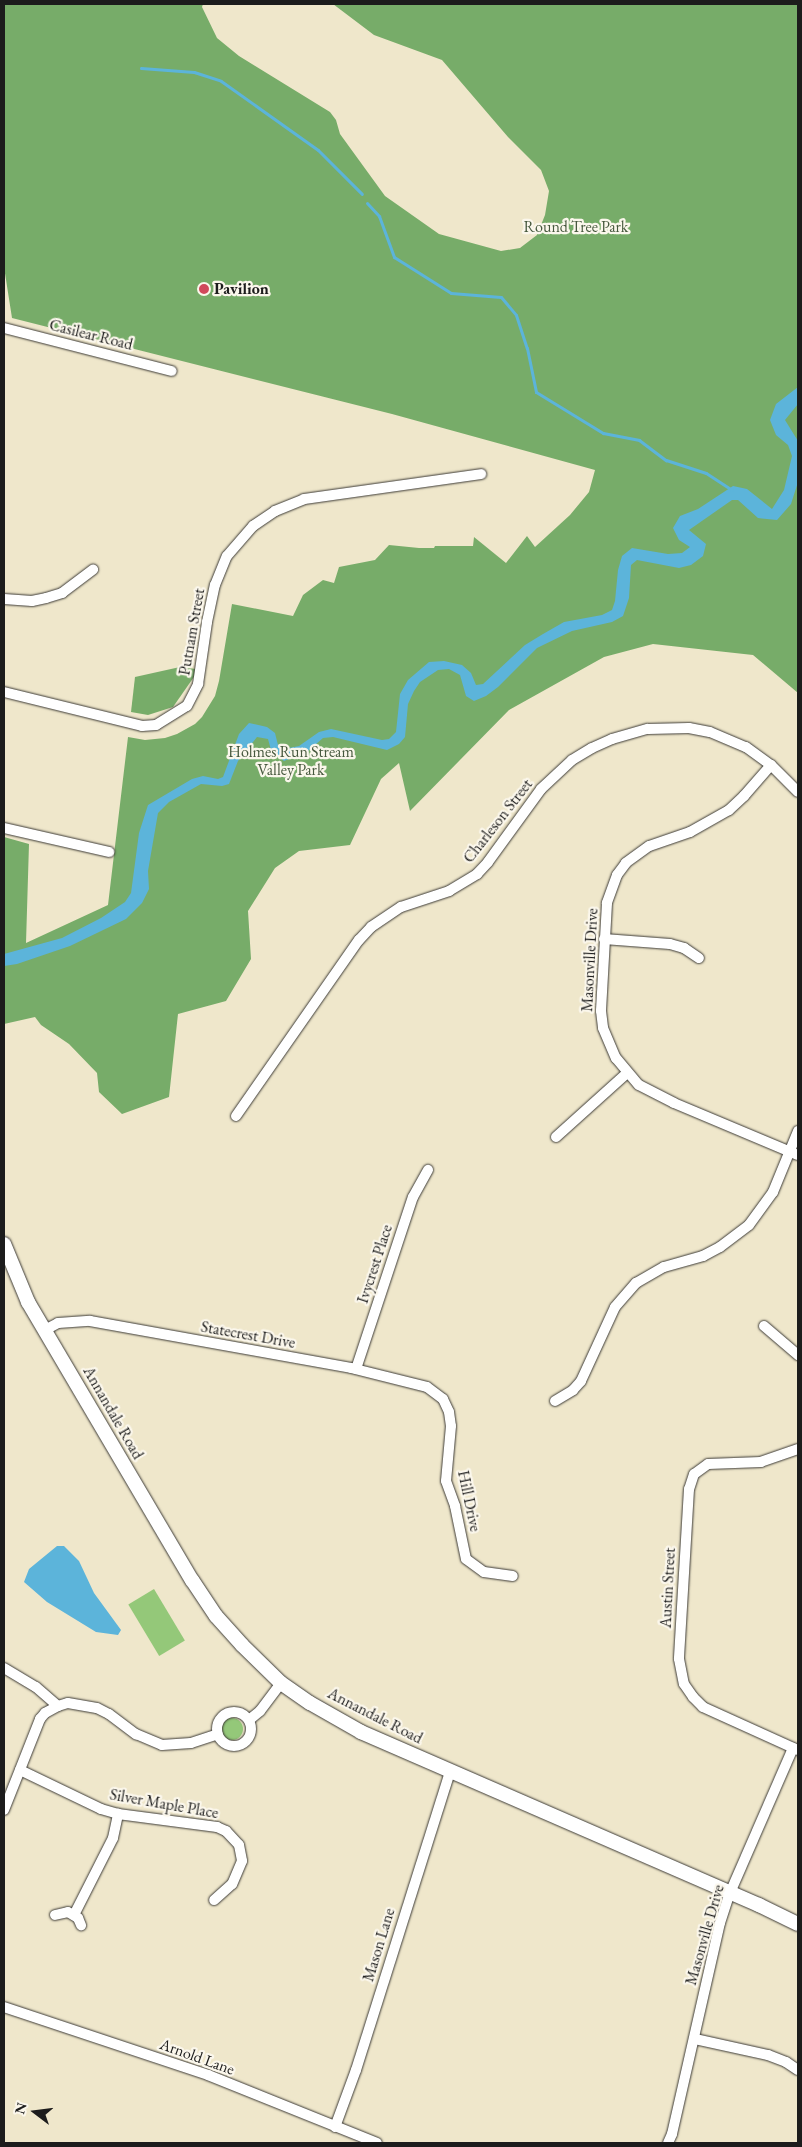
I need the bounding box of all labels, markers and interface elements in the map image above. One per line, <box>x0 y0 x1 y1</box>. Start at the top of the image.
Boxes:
park label: Round Tree Park <box>524 217 628 237</box>
place label: Pavilion <box>214 279 269 299</box>
marker: Pavilion <box>198 283 210 295</box>
street label: Casilear Road <box>47 315 135 355</box>
street label: Putnam Street <box>175 587 209 677</box>
park label: Holmes Run Stream Valley Park <box>228 742 354 780</box>
street label: Charleson Street <box>459 775 537 867</box>
street label: Masonville Drive <box>578 908 602 1012</box>
street label: Ivycrest Place <box>353 1222 397 1306</box>
street label: Statecrest Drive <box>199 1317 297 1353</box>
street label: Annandale Road <box>79 1363 147 1463</box>
street label: Hill Drive <box>453 1469 485 1533</box>
street label: Austin Street <box>656 1547 680 1629</box>
street label: Annandale Road <box>324 1684 426 1748</box>
street label: Silver Maple Place <box>108 1785 220 1823</box>
street label: Masonville Drive <box>681 1882 729 1988</box>
street label: Mason Lane <box>359 1906 399 1984</box>
street label: Arnold Lane <box>157 2035 237 2079</box>
north arrow <box>10 2087 60 2137</box>
text: N <box>10 2100 31 2116</box>

